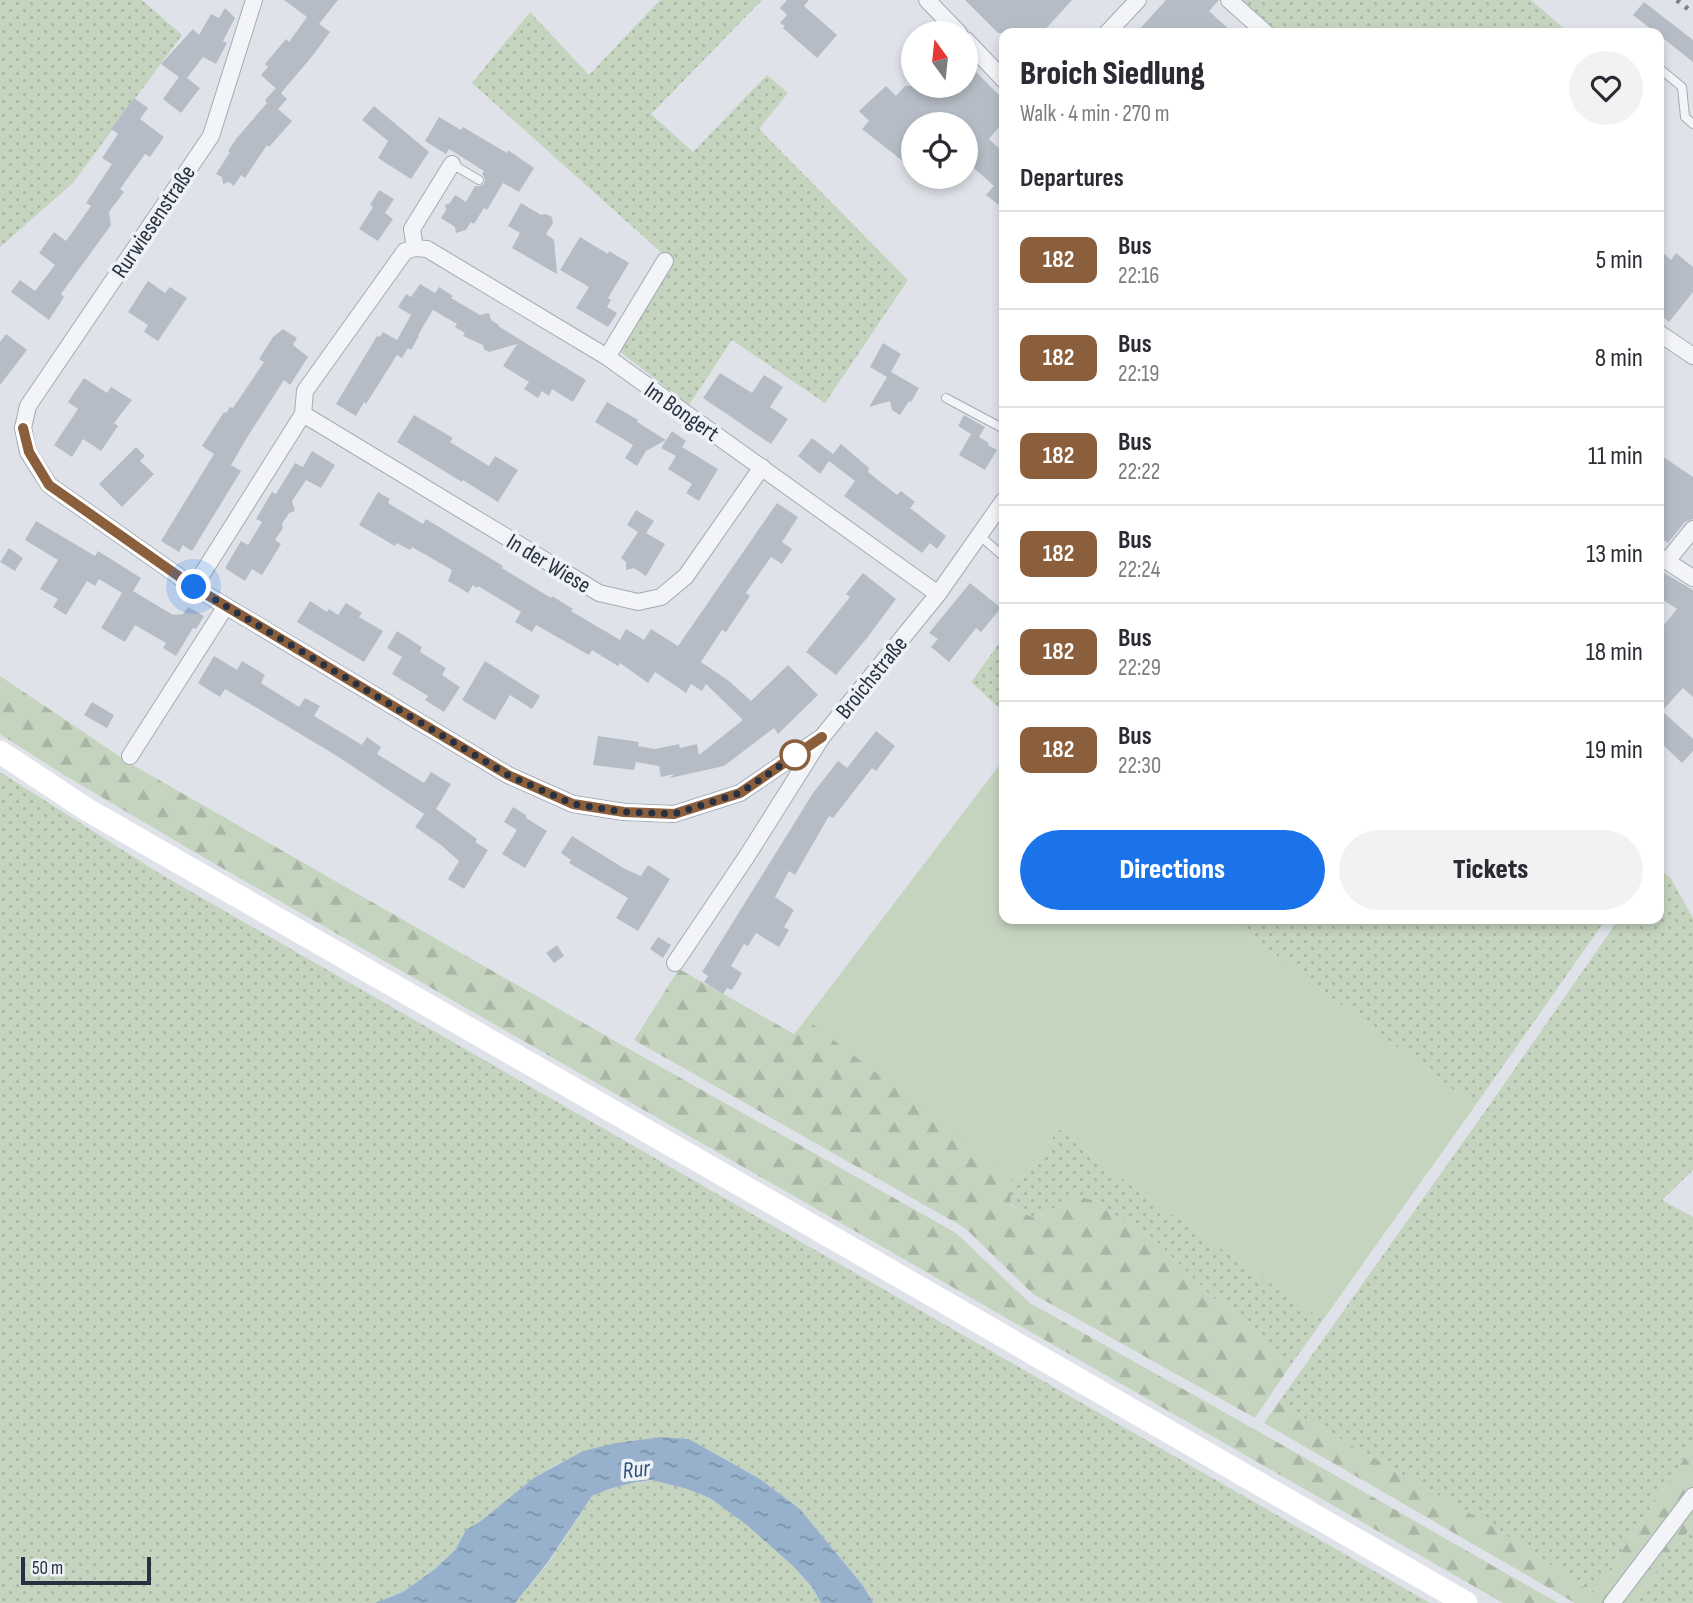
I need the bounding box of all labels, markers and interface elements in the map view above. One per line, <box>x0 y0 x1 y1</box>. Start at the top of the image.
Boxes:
north arrow <box>901 21 978 98</box>
map controls <box>901 21 978 189</box>
button: heart <box>1569 51 1643 125</box>
text: Broich Siedlung <box>1020 54 1205 94</box>
text: Walk · 4 min · 270 m <box>1020 100 1170 128</box>
button: locate <box>901 112 978 189</box>
street label: Rurwiesenstraße <box>106 160 202 283</box>
text: Departures <box>1020 163 1124 194</box>
text: Bus <box>1118 231 1152 262</box>
text: 182 <box>1043 245 1074 274</box>
text: 5 min <box>1596 245 1643 276</box>
text: 22:16 <box>1118 262 1159 290</box>
text: Bus <box>1118 329 1152 360</box>
text: 182 <box>1043 343 1074 372</box>
text: 8 min <box>1595 343 1643 374</box>
text: 22:19 <box>1118 360 1160 388</box>
street label: Im Bongert <box>639 376 724 448</box>
text: Bus <box>1118 427 1152 458</box>
text: 182 <box>1043 441 1074 470</box>
text: 11 min <box>1588 441 1643 472</box>
text: 22:22 <box>1118 458 1160 486</box>
text: Bus <box>1118 525 1152 556</box>
street label: In der Wiese <box>501 528 596 600</box>
text: 182 <box>1043 539 1074 568</box>
text: 13 min <box>1586 539 1643 570</box>
text: 22:24 <box>1118 556 1160 584</box>
your location <box>176 569 211 604</box>
text: Bus <box>1118 623 1152 654</box>
street label: Broichstraße <box>830 631 914 725</box>
text: 182 <box>1043 637 1074 666</box>
text: 18 min <box>1586 637 1643 668</box>
text: 22:29 <box>1118 654 1161 682</box>
text: Bus <box>1118 721 1152 752</box>
text: 182 <box>1043 735 1074 764</box>
text: 19 min <box>1586 735 1643 766</box>
unlabelled marker <box>780 740 810 770</box>
text: 22:30 <box>1118 752 1161 780</box>
button: Directions <box>1020 830 1325 910</box>
button: Tickets <box>1339 830 1643 910</box>
water label: Rur <box>621 1454 652 1485</box>
scale bar <box>21 1554 150 1586</box>
text: 50 m <box>32 1557 63 1580</box>

